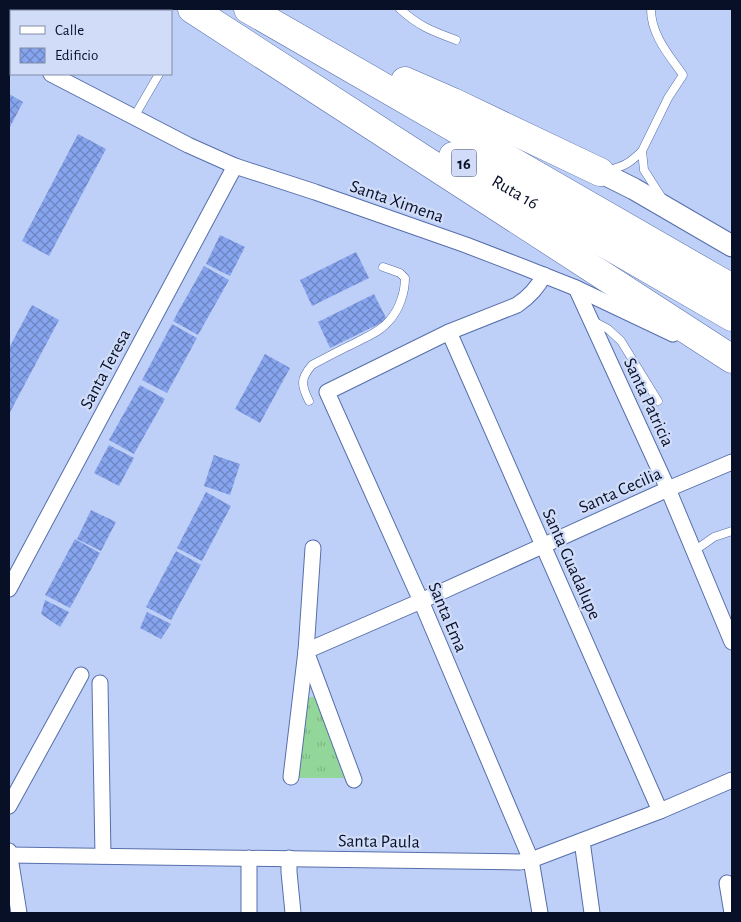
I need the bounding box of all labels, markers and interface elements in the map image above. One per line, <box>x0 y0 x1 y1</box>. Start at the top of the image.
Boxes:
legend <box>10 10 172 75</box>
text: Calle <box>55 23 84 38</box>
text: Edificio <box>55 48 98 63</box>
road number: 16 <box>452 150 476 177</box>
street label: Ruta 16 <box>488 172 541 213</box>
street label: Santa Ximena <box>347 177 446 226</box>
street label: Santa Teresa <box>77 327 134 412</box>
street label: Santa Patricia <box>620 355 676 449</box>
street label: Santa Cecilia <box>576 465 664 517</box>
street label: Santa Guadalupe <box>539 506 604 623</box>
street label: Santa Ema <box>424 580 470 655</box>
street label: Santa Paula <box>338 832 420 852</box>

